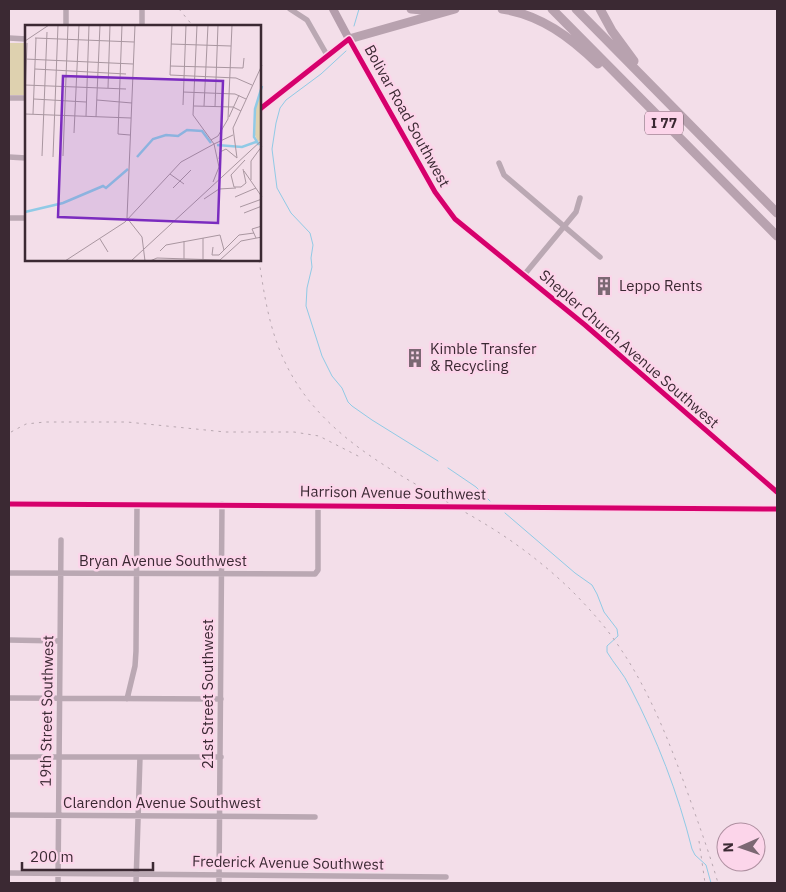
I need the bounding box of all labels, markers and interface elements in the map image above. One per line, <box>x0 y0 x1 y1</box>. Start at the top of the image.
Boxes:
inset map <box>25 25 261 261</box>
street label: Bolivar Road Southwest <box>360 41 454 190</box>
road number: I 77 <box>645 112 683 134</box>
street label: Shepler Church Avenue Southwest <box>536 265 723 432</box>
building icon: Leppo Rents <box>593 275 615 297</box>
place label: Leppo Rents <box>619 276 703 295</box>
place label: Kimble Transfer & Recycling <box>430 339 537 375</box>
building icon: Kimble Transfer & Recycling <box>404 347 426 369</box>
street label: Harrison Avenue Southwest <box>300 481 486 504</box>
street label: Bryan Avenue Southwest <box>79 551 247 570</box>
street label: 21st Street Southwest <box>198 619 217 769</box>
street label: 19th Street Southwest <box>36 635 57 787</box>
street label: Clarendon Avenue Southwest <box>63 793 261 812</box>
north arrow <box>716 822 766 872</box>
scale bar <box>22 840 154 872</box>
text: N <box>719 842 737 853</box>
text: 200 m <box>30 847 74 866</box>
street label: Frederick Avenue Southwest <box>192 851 384 874</box>

